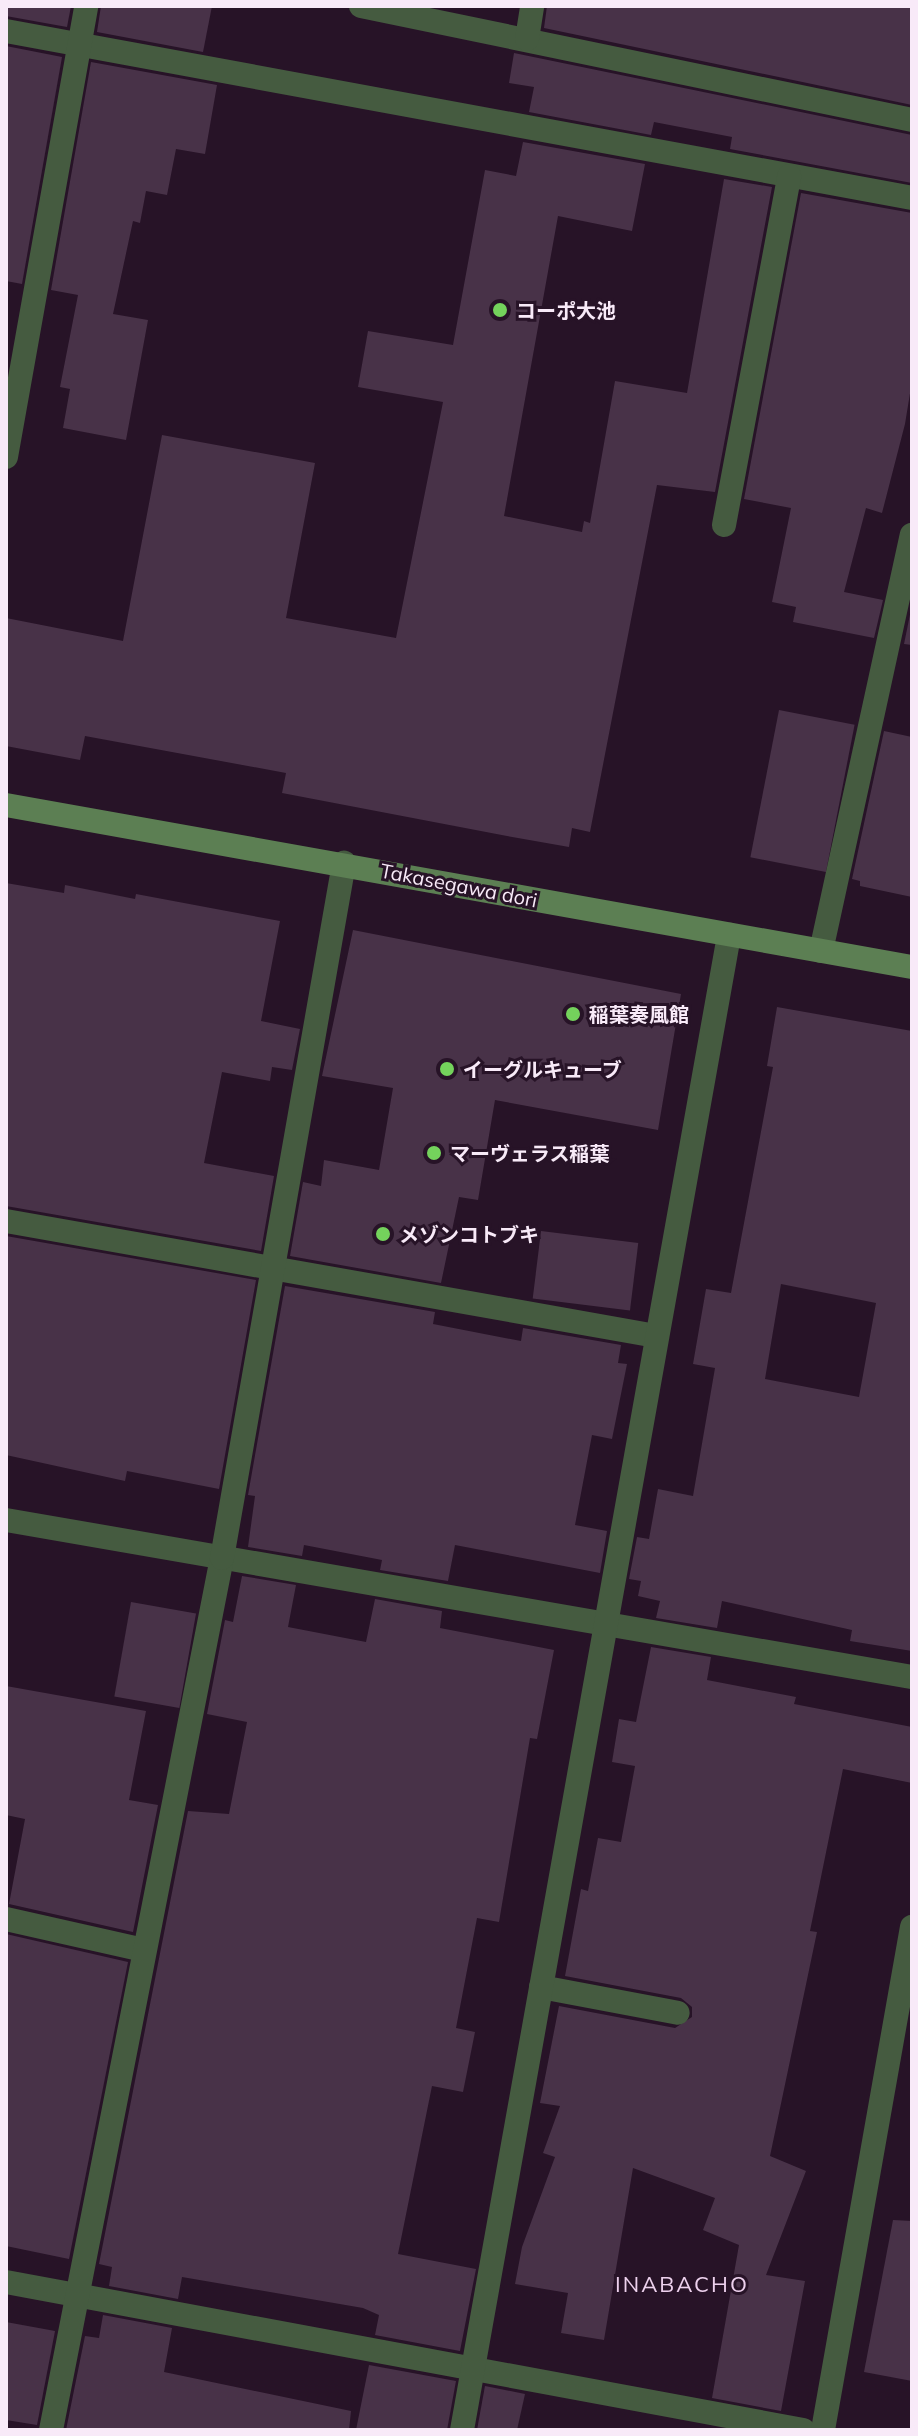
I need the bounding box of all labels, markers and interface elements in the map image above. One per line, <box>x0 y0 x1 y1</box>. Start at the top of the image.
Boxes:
place label: コーポ大池 <box>516 298 616 322</box>
marker: コーポ大池 <box>491 301 509 319</box>
street label: Takasegawa dori <box>378 858 540 912</box>
place label: 稲葉奏風館 <box>589 1002 689 1026</box>
marker: 稲葉奏風館 <box>564 1005 582 1023</box>
place label: イーグルキューブ <box>463 1057 623 1081</box>
marker: イーグルキューブ <box>438 1060 456 1078</box>
place label: マーヴェラス稲葉 <box>450 1141 610 1165</box>
marker: マーヴェラス稲葉 <box>425 1144 443 1162</box>
place label: メゾンコトブキ <box>399 1222 539 1246</box>
marker: メゾンコトブキ <box>374 1225 392 1243</box>
district label: INABACHO <box>615 2272 749 2298</box>

